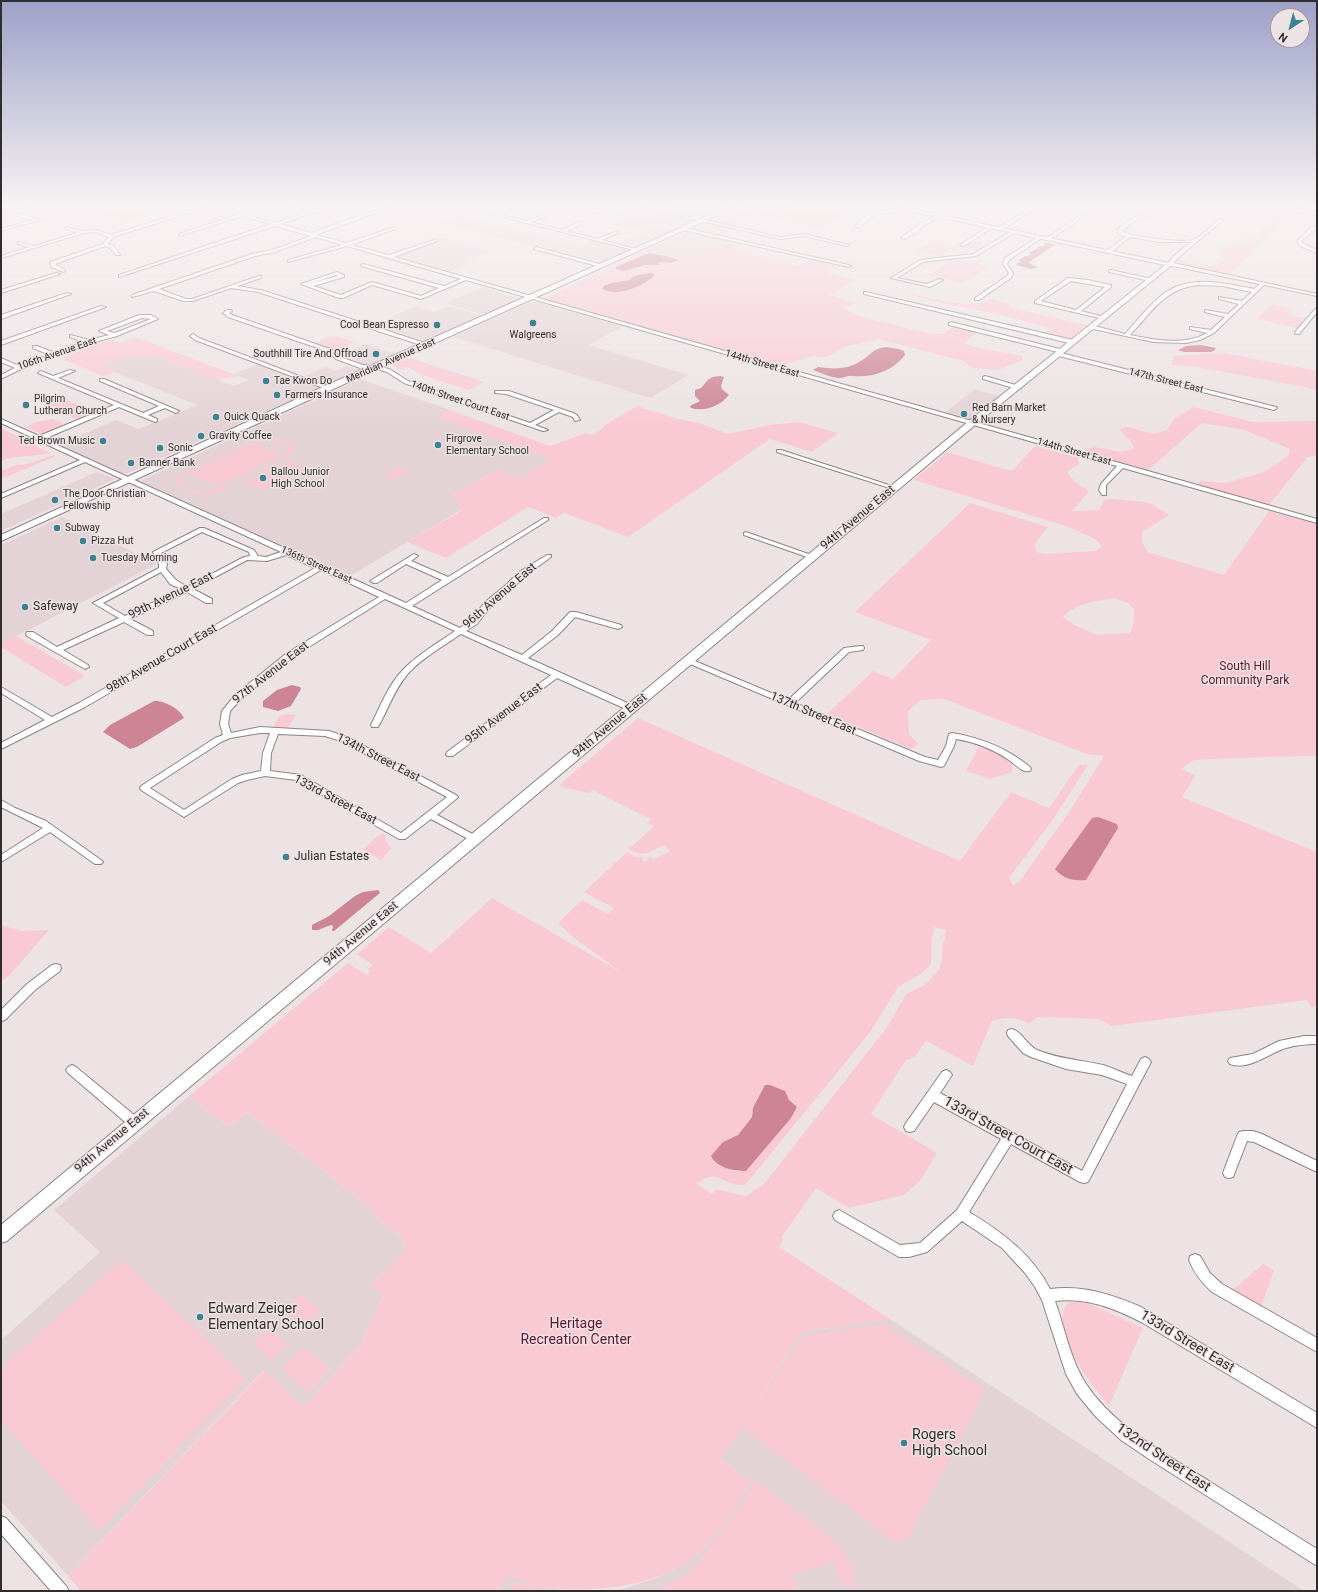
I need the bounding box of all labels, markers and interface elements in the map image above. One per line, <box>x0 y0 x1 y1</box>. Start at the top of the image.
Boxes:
north arrow <box>1270 8 1310 48</box>
text: N <box>1276 30 1290 45</box>
marker: Walgreens <box>528 318 538 328</box>
place label: Cool Bean Espresso <box>340 319 429 331</box>
marker: Cool Bean Espresso <box>432 320 442 330</box>
place label: Walgreens <box>510 329 556 341</box>
street label: 106th Avenue East <box>16 335 98 373</box>
street label: Meridian Avenue East <box>345 336 437 386</box>
place label: Southhill Tire And Offroad <box>253 348 368 360</box>
street label: 144th Street East <box>724 348 800 380</box>
marker: Southhill Tire And Offroad <box>371 349 381 359</box>
street label: 147th Street East <box>1127 366 1205 396</box>
place label: Tae Kwon Do <box>274 375 332 387</box>
marker: Tae Kwon Do <box>261 376 271 386</box>
street label: 140th Street Court East <box>409 378 511 424</box>
place label: Farmers Insurance <box>285 389 368 401</box>
marker: Farmers Insurance <box>272 390 282 400</box>
place label: Pilgrim Lutheran Church <box>34 393 107 416</box>
marker: Pilgrim Lutheran Church <box>21 400 31 410</box>
place label: Red Barn Market & Nursery <box>972 402 1046 426</box>
marker: Red Barn Market & Nursery <box>959 409 969 419</box>
place label: Quick Quack <box>224 411 280 423</box>
marker: Quick Quack <box>211 412 221 422</box>
place label: Gravity Coffee <box>209 430 272 442</box>
marker: Gravity Coffee <box>196 431 206 441</box>
place label: Firgrove Elementary School <box>446 433 529 456</box>
place label: Ted Brown Music <box>18 435 95 447</box>
marker: Ted Brown Music <box>98 436 108 446</box>
street label: 144th Street East <box>1036 436 1112 468</box>
marker: Firgrove Elementary School <box>433 440 443 450</box>
place label: Sonic <box>168 442 193 454</box>
marker: Sonic <box>155 443 165 453</box>
place label: Banner Bank <box>139 457 195 469</box>
marker: Banner Bank <box>126 458 136 468</box>
place label: Ballou Junior High School <box>271 466 329 490</box>
marker: Ballou Junior High School <box>258 473 268 483</box>
street label: 94th Avenue East <box>818 483 898 553</box>
place label: The Door Christian Fellowship <box>63 488 146 512</box>
marker: The Door Christian Fellowship <box>50 495 60 505</box>
place label: Subway <box>65 522 100 534</box>
marker: Subway <box>52 523 62 533</box>
place label: Pizza Hut <box>91 535 134 547</box>
marker: Pizza Hut <box>78 536 88 546</box>
street label: 136th Street East <box>279 544 353 586</box>
place label: Tuesday Morning <box>101 552 178 564</box>
marker: Tuesday Morning <box>88 553 98 563</box>
street label: 96th Avenue East <box>460 560 540 632</box>
street label: 99th Avenue East <box>126 569 216 623</box>
place label: Safeway <box>33 600 78 614</box>
marker: Safeway <box>20 602 30 612</box>
street label: 98th Avenue Court East <box>104 621 220 697</box>
street label: 97th Avenue East <box>230 639 312 707</box>
park label: South Hill Community Park <box>1201 660 1289 688</box>
street label: 95th Avenue East <box>463 680 545 748</box>
street label: 137th Street East <box>768 689 858 739</box>
street label: 94th Avenue East <box>570 691 650 761</box>
street label: 134th Street East <box>334 731 422 785</box>
street label: 133rd Street East <box>291 772 379 828</box>
place label: Julian Estates <box>294 850 369 864</box>
marker: Julian Estates <box>281 852 291 862</box>
street label: 94th Avenue East <box>321 899 401 969</box>
street label: 133rd Street Court East <box>940 1093 1076 1179</box>
street label: 94th Avenue East <box>72 1106 152 1176</box>
place label: Edward Zeiger Elementary School <box>208 1301 324 1334</box>
street label: 133rd Street East <box>1137 1307 1237 1377</box>
marker: Edward Zeiger Elementary School <box>195 1312 205 1322</box>
park label: Heritage Recreation Center <box>520 1316 632 1348</box>
street label: 132nd Street East <box>1113 1420 1213 1496</box>
place label: Rogers High School <box>912 1427 987 1460</box>
marker: Rogers High School <box>899 1438 909 1448</box>

